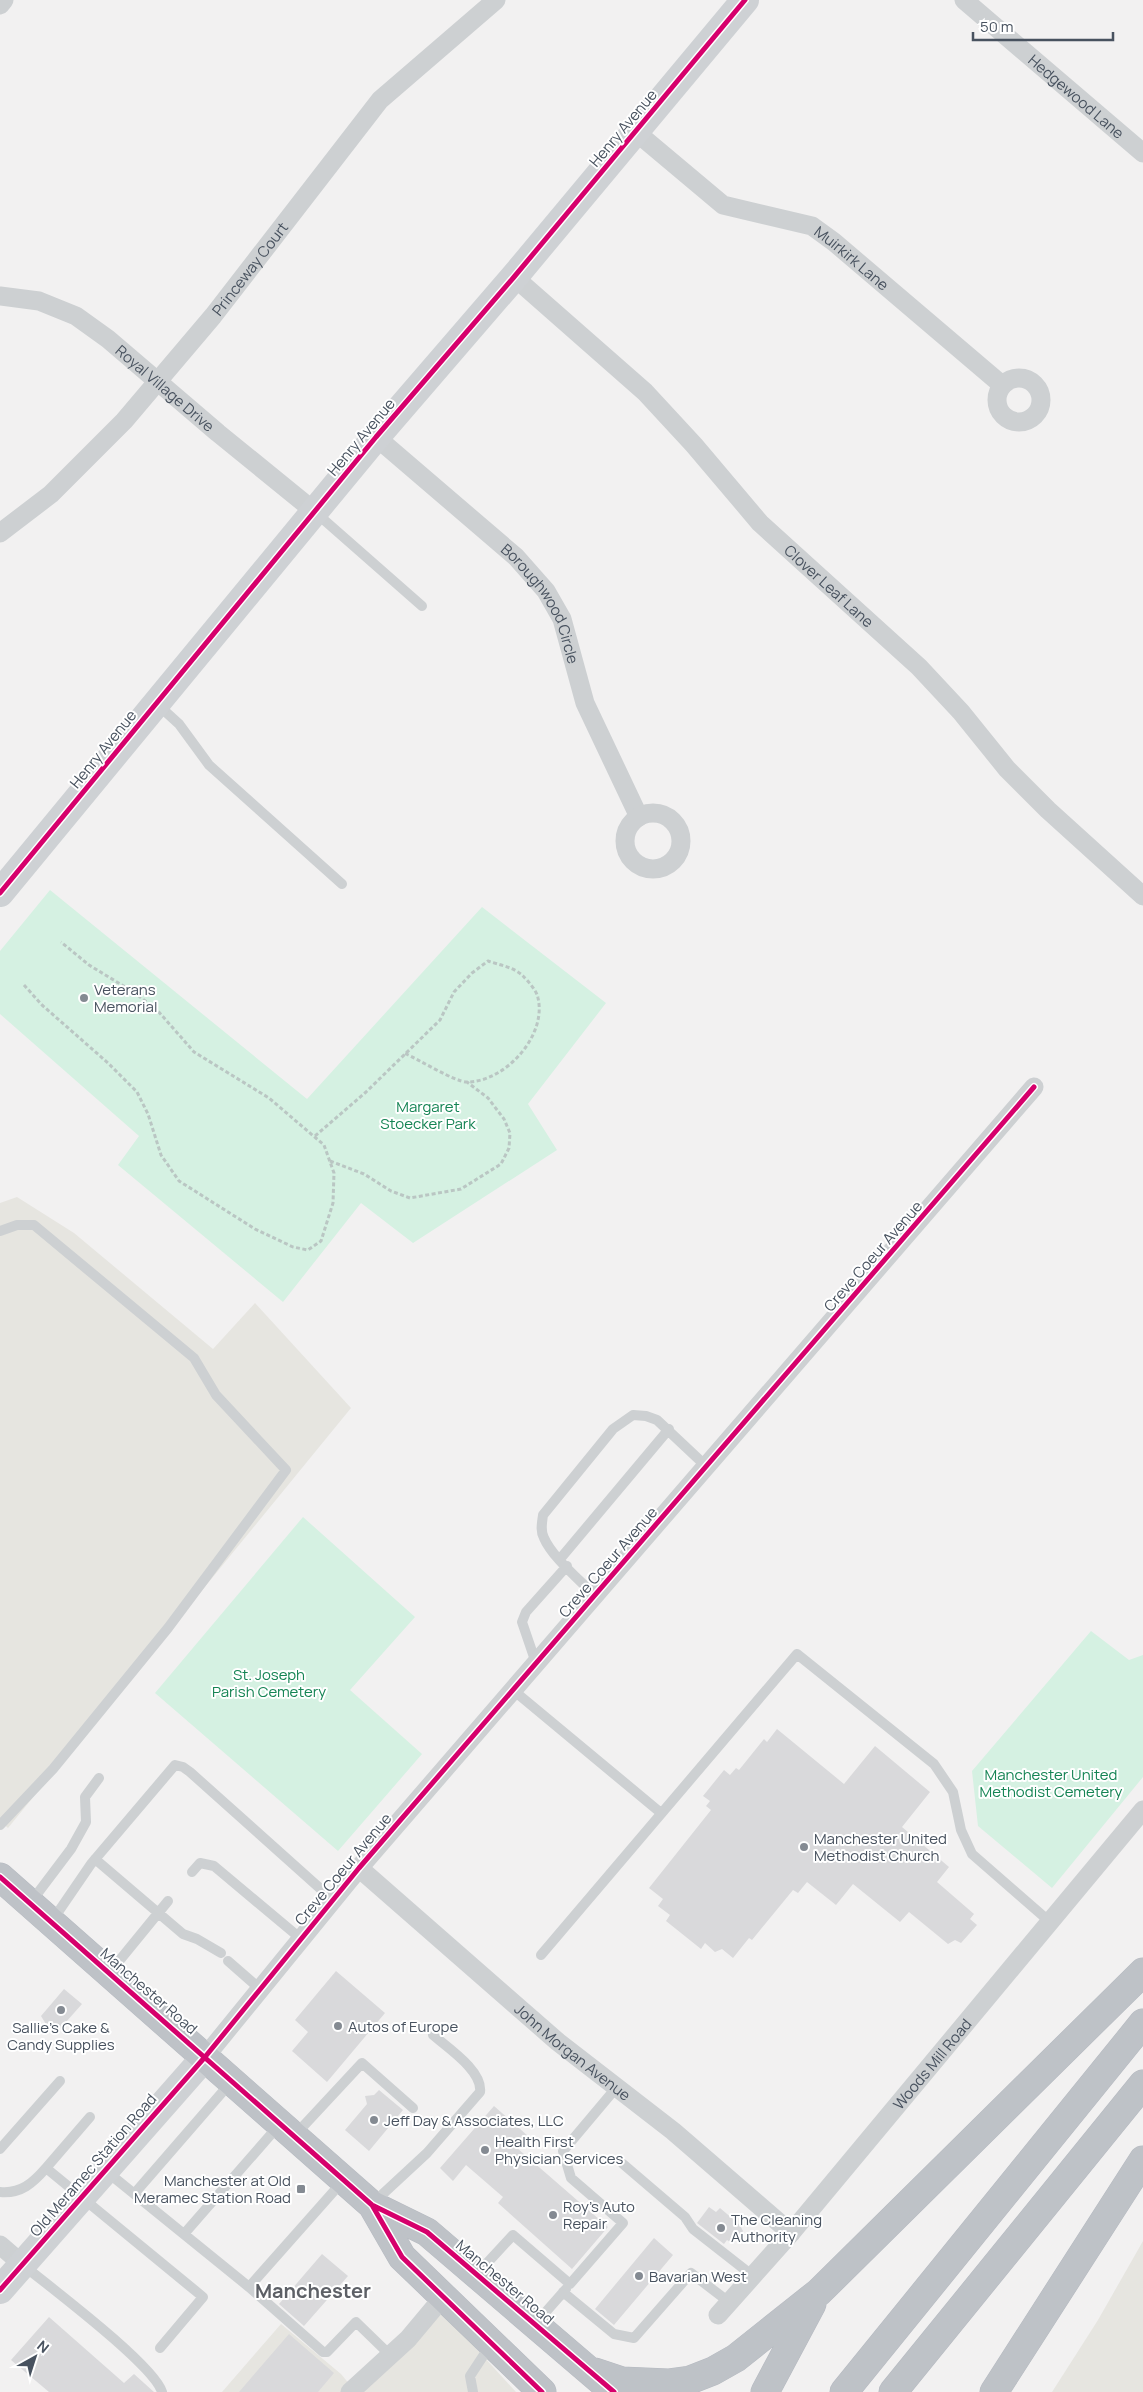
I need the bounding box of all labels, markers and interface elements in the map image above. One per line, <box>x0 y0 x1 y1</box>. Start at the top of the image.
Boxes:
scale bar <box>973 10 1113 42</box>
text: 50 m <box>980 16 1014 37</box>
street label: Hedgewood Lane <box>1024 49 1129 143</box>
street label: Henry Avenue <box>584 85 662 171</box>
street label: Princeway Court <box>207 217 293 320</box>
street label: Muirkirk Lane <box>810 221 894 295</box>
street label: Royal Village Drive <box>111 340 219 436</box>
street label: Henry Avenue <box>322 394 400 480</box>
street label: Boroughwood Circle <box>497 538 584 666</box>
street label: Clover Leaf Lane <box>780 540 879 632</box>
street label: Henry Avenue <box>65 705 141 793</box>
place label: Veterans Memorial <box>94 979 157 1017</box>
marker: Veterans Memorial <box>78 992 90 1004</box>
park label: Margaret Stoecker Park <box>380 1096 476 1134</box>
street label: Creve Coeur Avenue <box>819 1196 927 1316</box>
street label: Creve Coeur Avenue <box>554 1502 662 1622</box>
park label: St. Joseph Parish Cemetery <box>212 1664 326 1702</box>
park label: Manchester United Methodist Cemetery <box>980 1764 1123 1802</box>
street label: Creve Coeur Avenue <box>290 1808 396 1930</box>
place label: Manchester United Methodist Church <box>814 1828 947 1866</box>
marker: Manchester United Methodist Church <box>798 1841 810 1853</box>
street label: Manchester Road <box>96 1943 202 2039</box>
street label: John Morgan Avenue <box>510 1998 635 2105</box>
marker: Sallie's Cake & Candy Supplies <box>55 2004 67 2016</box>
street label: Woods Mill Road <box>888 2014 976 2114</box>
place label: Autos of Europe <box>348 2016 458 2037</box>
place label: Sallie's Cake & Candy Supplies <box>7 2017 115 2055</box>
marker: Autos of Europe <box>332 2020 344 2032</box>
street label: Old Meramec Station Road <box>25 2089 161 2241</box>
place label: Jeff Day & Associates, LLC <box>384 2110 564 2131</box>
marker: Jeff Day & Associates, LLC <box>368 2114 380 2126</box>
place label: Health First Physician Services <box>495 2131 623 2169</box>
marker: Health First Physician Services <box>479 2144 491 2156</box>
place label: Manchester at Old Meramec Station Road <box>134 2170 291 2208</box>
marker: Manchester at Old Meramec Station Road <box>295 2183 307 2195</box>
place label: Roy's Auto Repair <box>563 2196 635 2234</box>
marker: Roy's Auto Repair <box>547 2209 559 2221</box>
place label: The Cleaning Authority <box>731 2209 822 2247</box>
marker: The Cleaning Authority <box>715 2222 727 2234</box>
street label: Manchester Road <box>451 2235 559 2329</box>
place label: Bavarian West <box>649 2266 747 2287</box>
marker: Bavarian West <box>633 2270 645 2282</box>
district label: Manchester <box>255 2277 371 2304</box>
north arrow <box>10 2332 60 2382</box>
text: N <box>34 2336 53 2357</box>

